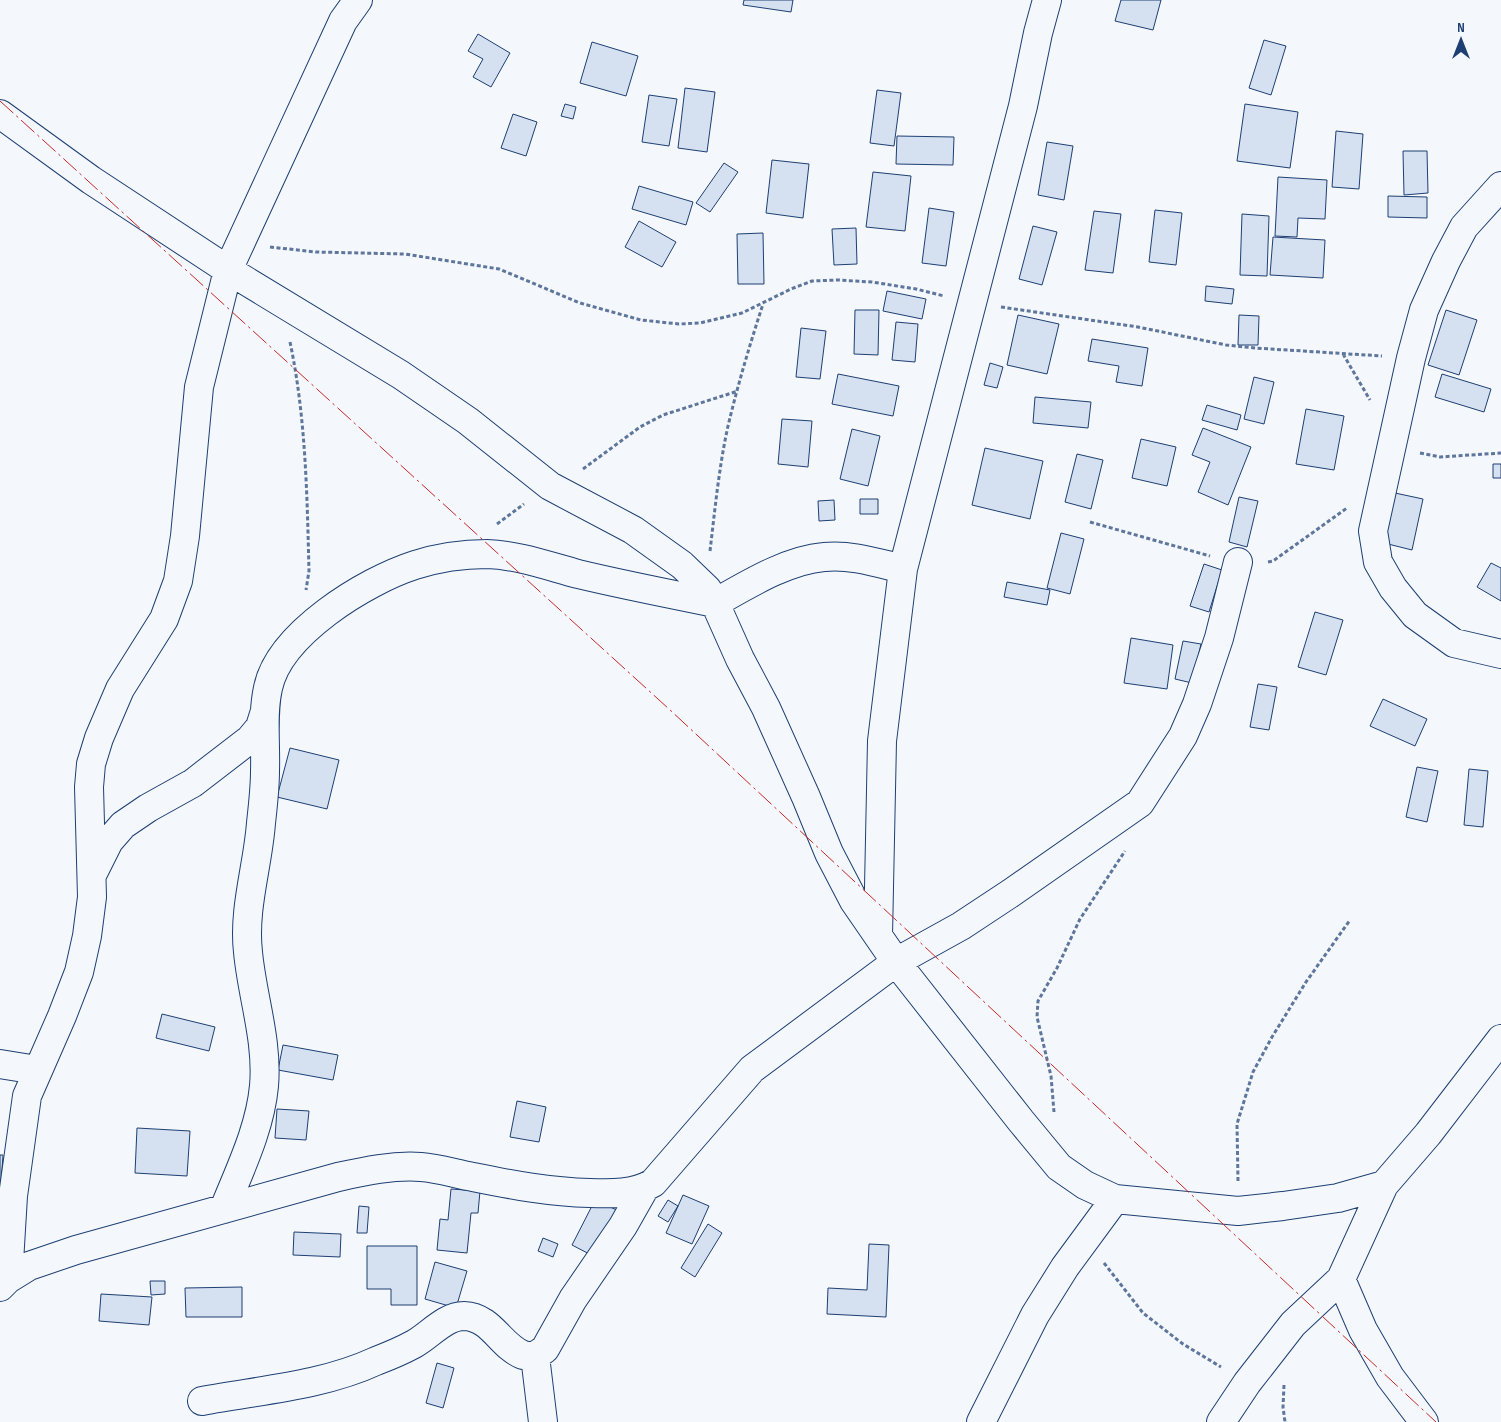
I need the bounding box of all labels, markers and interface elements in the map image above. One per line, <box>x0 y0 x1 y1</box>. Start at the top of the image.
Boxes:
north arrow <box>1436 15 1486 65</box>
text: N <box>1457 19 1465 36</box>

